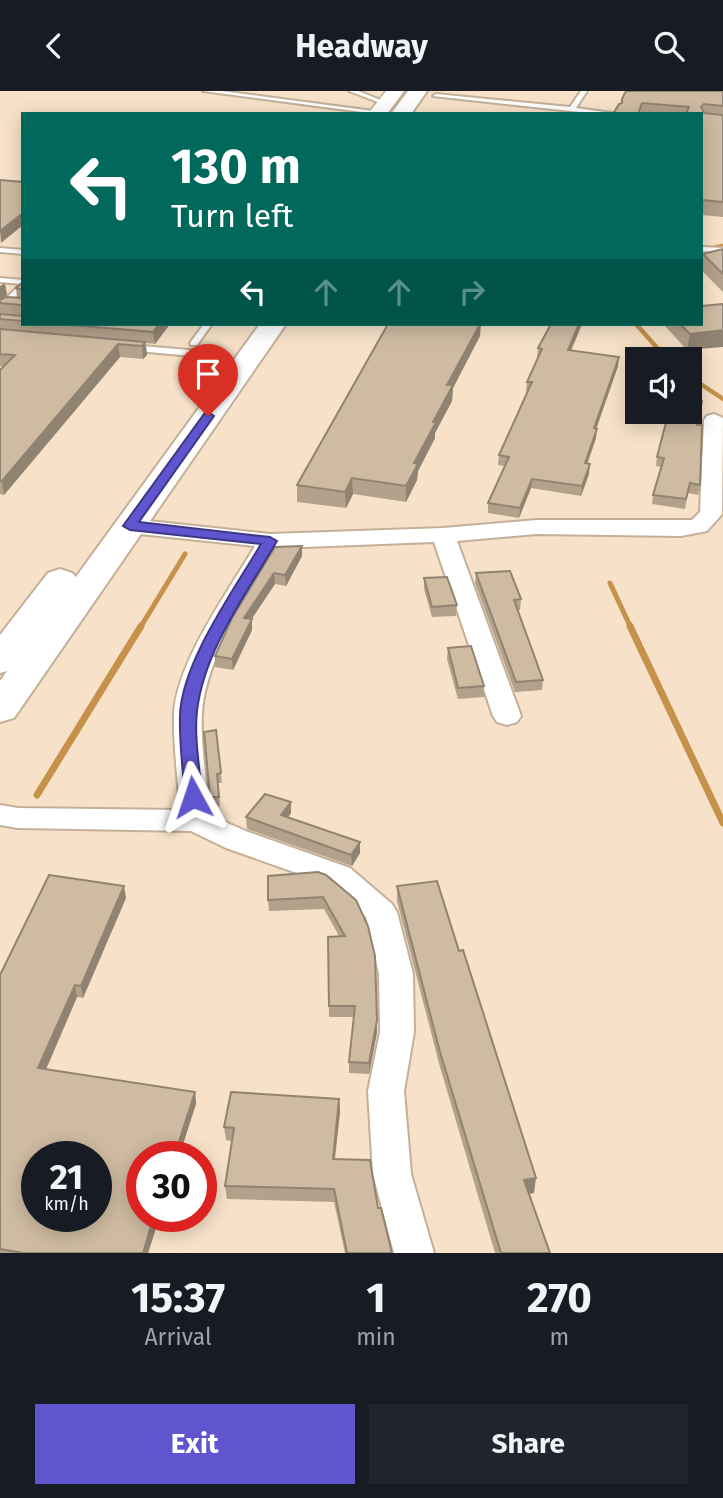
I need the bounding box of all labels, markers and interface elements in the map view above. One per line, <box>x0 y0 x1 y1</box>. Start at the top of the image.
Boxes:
icon: back <box>35 27 73 65</box>
text: Headway <box>295 27 428 65</box>
icon: search <box>650 27 688 65</box>
text: 130 m <box>171 137 301 196</box>
icon: left <box>56 140 147 231</box>
text: Turn left <box>171 197 293 235</box>
icon: left <box>234 273 272 311</box>
icon: ahead <box>307 273 345 311</box>
icon: ahead <box>380 273 418 311</box>
icon: right <box>453 273 491 311</box>
pin <box>178 344 238 416</box>
map controls <box>625 347 702 424</box>
button: sound <box>625 347 702 424</box>
icon: arrive <box>189 355 227 393</box>
position arrow <box>156 760 230 834</box>
speed limit sign: 30 <box>126 1141 217 1232</box>
text: 21 <box>50 1156 83 1198</box>
text: km/h <box>44 1193 89 1215</box>
text: 15:37 <box>131 1273 225 1323</box>
text: 1 <box>366 1273 386 1323</box>
text: 270 <box>527 1273 592 1323</box>
text: Arrival <box>144 1323 212 1351</box>
text: min <box>356 1323 396 1351</box>
text: m <box>550 1323 569 1351</box>
button: Exit <box>35 1404 355 1484</box>
button: Share <box>369 1404 688 1484</box>

